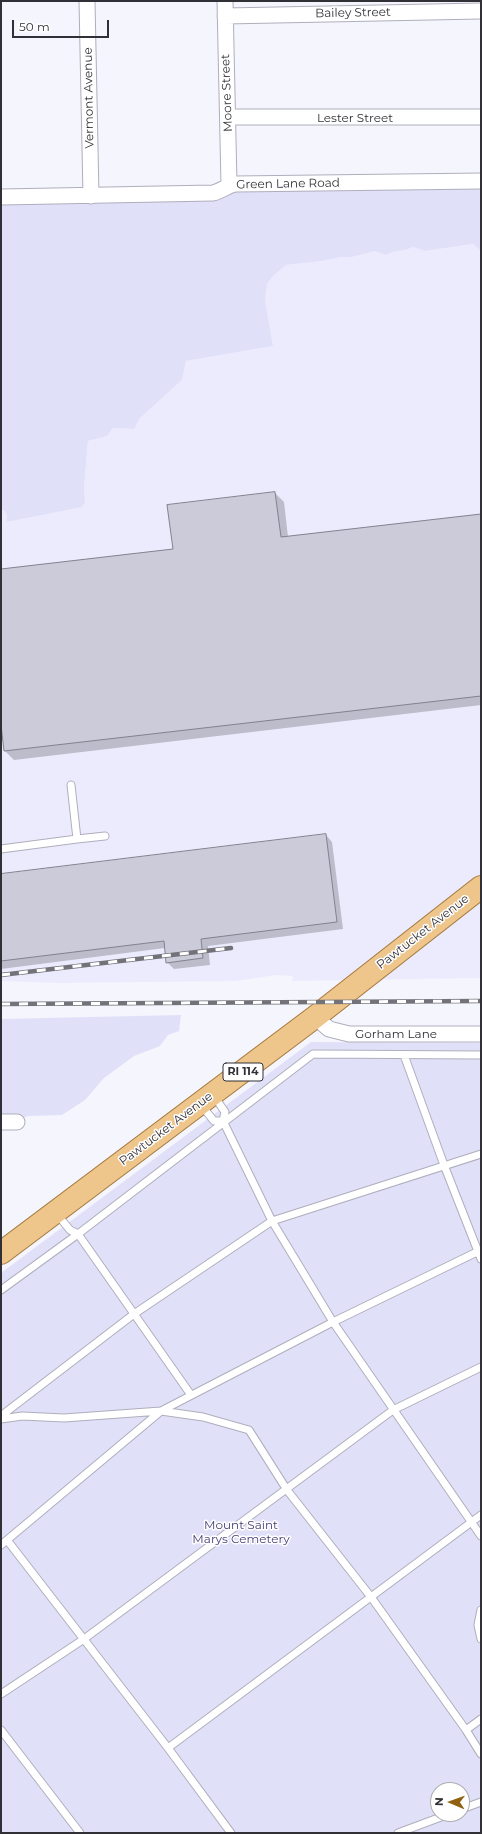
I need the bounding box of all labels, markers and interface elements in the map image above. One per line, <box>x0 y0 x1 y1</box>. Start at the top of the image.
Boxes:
street label: Bailey Street <box>315 5 391 21</box>
scale bar <box>14 12 111 38</box>
text: 50 m <box>19 19 50 34</box>
street label: Vermont Avenue <box>81 47 97 149</box>
street label: Moore Street <box>218 54 236 132</box>
street label: Lester Street <box>317 111 393 125</box>
street label: Green Lane Road <box>236 176 340 192</box>
street label: Pawtucket Avenue <box>374 892 472 972</box>
street label: Gorham Lane <box>355 1027 437 1041</box>
road number: RI 114 <box>223 1063 263 1081</box>
street label: Pawtucket Avenue <box>117 1089 215 1169</box>
park label: Mount Saint Marys Cemetery <box>192 1518 290 1546</box>
north arrow <box>430 1782 470 1822</box>
text: N <box>432 1797 446 1806</box>

